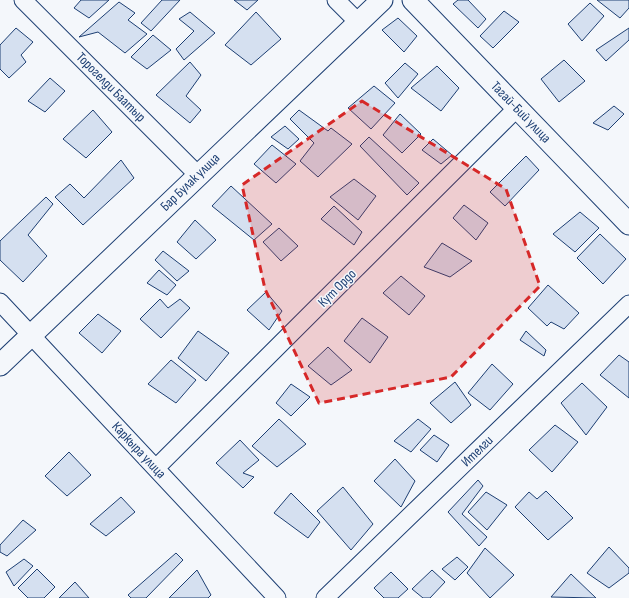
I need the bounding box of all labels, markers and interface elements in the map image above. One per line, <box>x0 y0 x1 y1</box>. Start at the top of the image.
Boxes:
street label: Торогелди Баатыр <box>73 49 149 125</box>
street label: Тагай-Бий улица <box>487 78 555 146</box>
street label: Бар Булак улица <box>157 149 223 215</box>
street label: Кут Ордо <box>314 265 360 311</box>
street label: Каркыра улица <box>108 418 170 482</box>
street label: Ителги <box>458 432 497 470</box>

